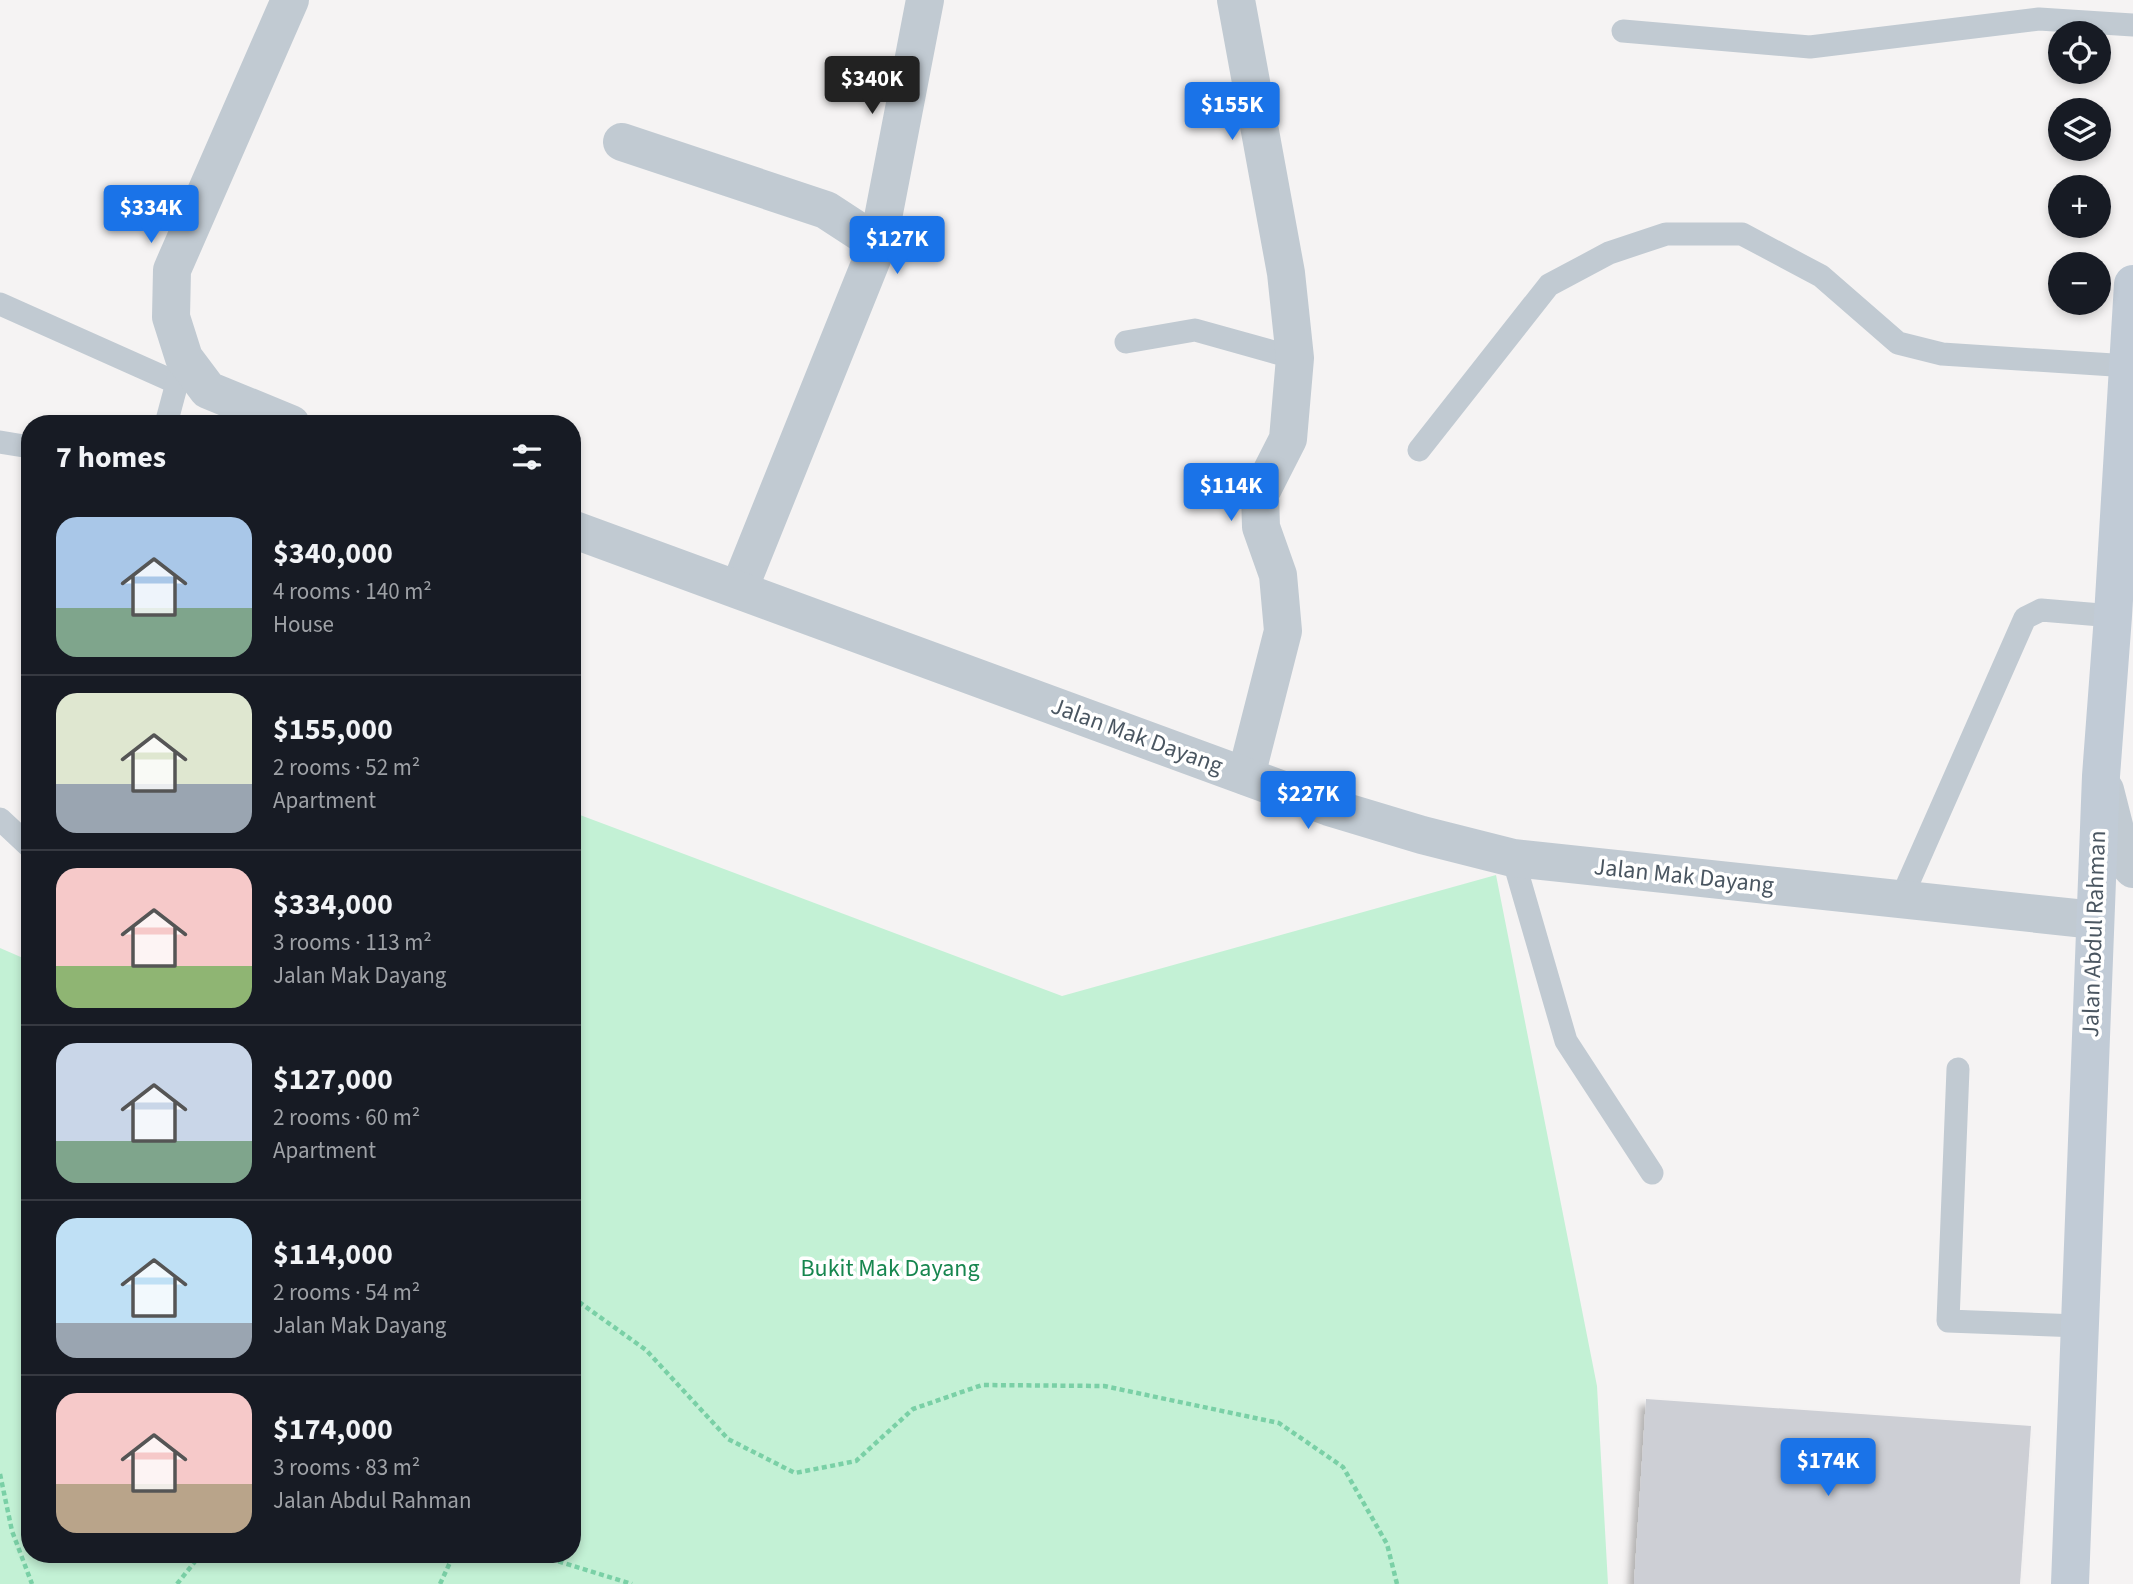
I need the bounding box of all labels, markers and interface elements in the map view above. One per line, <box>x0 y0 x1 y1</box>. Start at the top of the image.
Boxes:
map controls <box>2048 21 2111 315</box>
button: locate <box>2048 21 2111 84</box>
pin: $340K <box>823 57 921 116</box>
text: $340K <box>841 62 903 95</box>
pin: $155K <box>1183 82 1281 142</box>
text: $155K <box>1201 88 1263 121</box>
button: layers <box>2048 98 2111 161</box>
button: + <box>2048 175 2111 238</box>
pin: $334K <box>102 186 200 245</box>
text: $334K <box>120 191 182 224</box>
pin: $127K <box>848 216 946 276</box>
text: $127K <box>866 222 928 255</box>
button: − <box>2048 252 2111 315</box>
text: 7 homes <box>56 436 166 479</box>
icon: filters <box>508 438 546 476</box>
pin: $114K <box>1182 463 1280 523</box>
text: $114K <box>1200 469 1262 502</box>
text: $340,000 <box>273 532 393 575</box>
icon: home <box>112 545 196 629</box>
text: 4 rooms · 140 m² <box>273 575 432 608</box>
text: House <box>273 608 334 641</box>
street label: Jalan Mak Dayang <box>1046 689 1228 783</box>
text: $155,000 <box>273 708 393 751</box>
icon: home <box>112 721 196 805</box>
text: 2 rooms · 52 m² <box>273 751 420 784</box>
pin: $227K <box>1259 772 1357 831</box>
text: $227K <box>1277 777 1339 810</box>
text: Apartment <box>273 784 376 817</box>
street label: Jalan Abdul Rahman <box>2073 830 2115 1038</box>
street label: Jalan Mak Dayang <box>1592 849 1776 903</box>
text: $334,000 <box>273 883 393 926</box>
icon: home <box>112 896 196 980</box>
text: 3 rooms · 113 m² <box>273 926 432 959</box>
text: Jalan Mak Dayang <box>273 959 446 992</box>
text: $127,000 <box>273 1058 393 1101</box>
icon: home <box>112 1071 196 1155</box>
text: 2 rooms · 60 m² <box>273 1101 420 1134</box>
text: Apartment <box>273 1134 376 1167</box>
text: $114,000 <box>273 1233 393 1276</box>
icon: home <box>112 1246 196 1330</box>
park label: Bukit Mak Dayang <box>801 1251 980 1286</box>
text: 2 rooms · 54 m² <box>273 1276 420 1309</box>
text: Jalan Mak Dayang <box>273 1309 446 1342</box>
text: $174,000 <box>273 1408 393 1451</box>
icon: home <box>112 1421 196 1505</box>
pin: $174K <box>1779 1438 1877 1498</box>
text: $174K <box>1797 1444 1859 1477</box>
text: 3 rooms · 83 m² <box>273 1451 420 1484</box>
text: Jalan Abdul Rahman <box>273 1484 472 1517</box>

